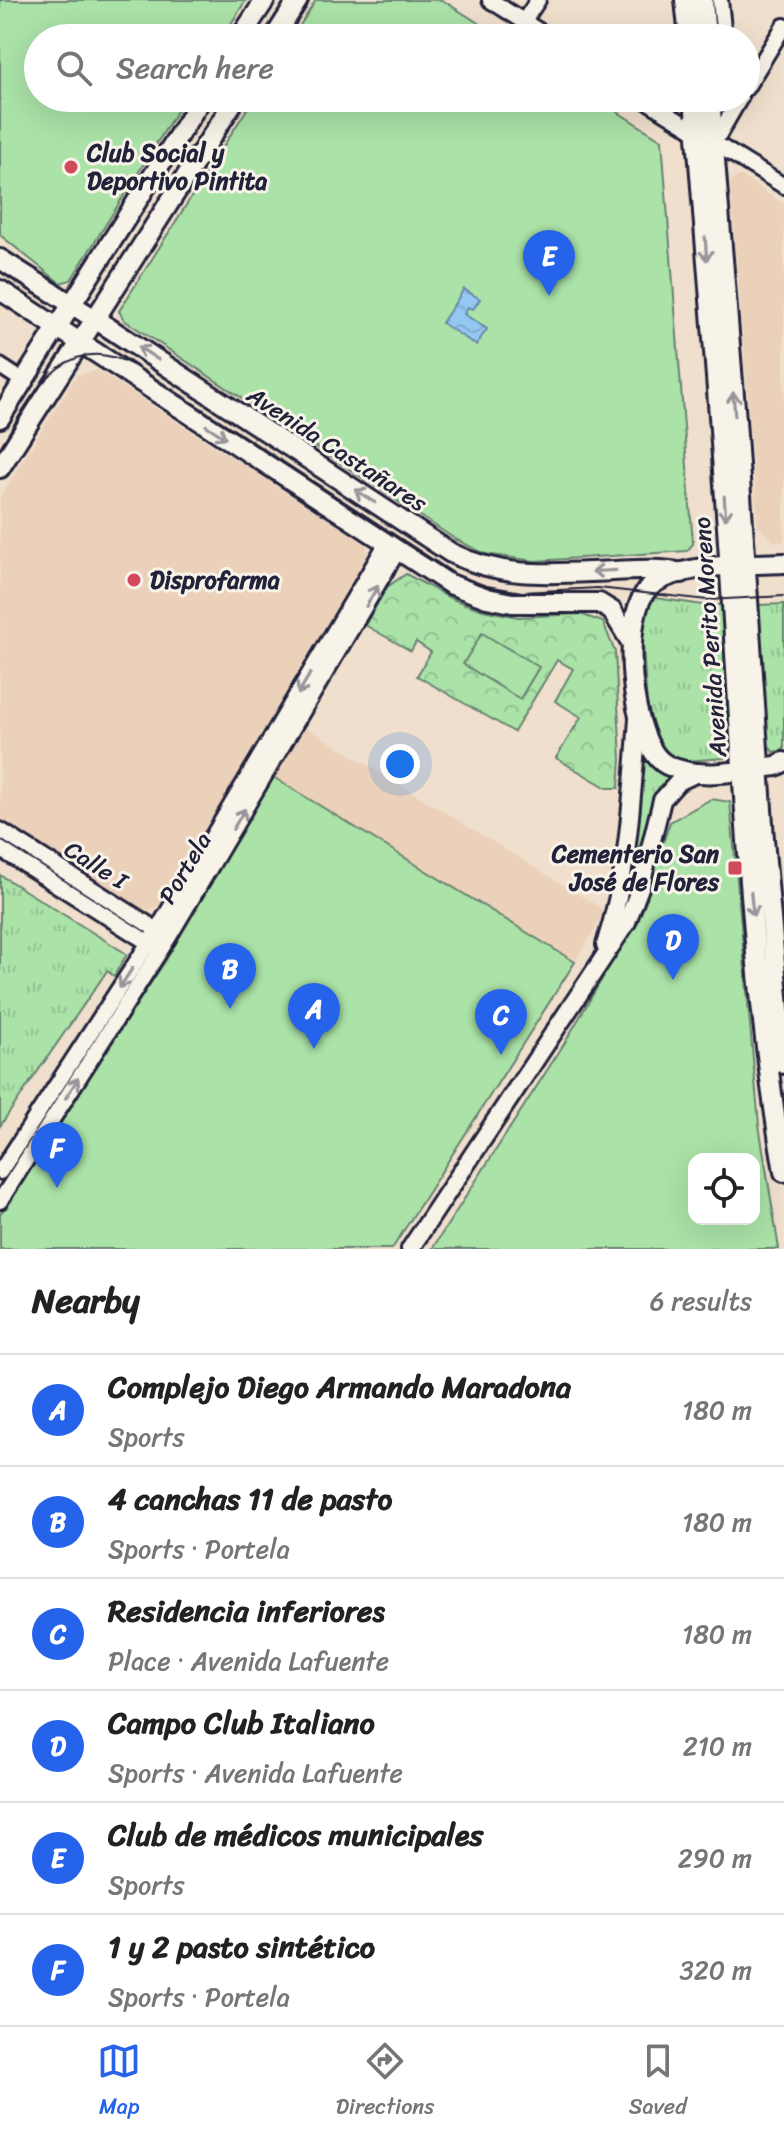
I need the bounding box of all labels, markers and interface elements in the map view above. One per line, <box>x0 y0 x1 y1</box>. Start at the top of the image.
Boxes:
search box <box>24 24 760 112</box>
text: Search here <box>116 41 274 95</box>
icon: search <box>52 46 96 90</box>
place label: Club Social y Deportivo Pintita <box>86 132 267 202</box>
marker: Club Social y Deportivo Pintita <box>62 158 80 176</box>
pin: E <box>523 230 575 296</box>
one-way arrow <box>699 235 714 262</box>
one-way arrow <box>137 345 159 361</box>
street label: Avenida Castañares <box>237 374 437 524</box>
one-way arrow <box>727 391 742 418</box>
one-way arrow <box>204 425 227 441</box>
one-way arrow <box>354 488 376 504</box>
one-way arrow <box>718 494 733 521</box>
street label: Avenida Perito Moreno <box>681 515 739 759</box>
place label: Disprofarma <box>150 559 280 601</box>
one-way arrow <box>591 564 618 579</box>
marker: Disprofarma <box>125 571 143 589</box>
one-way arrow <box>364 585 380 608</box>
one-way arrow <box>296 672 312 695</box>
your location <box>380 744 420 784</box>
one-way arrow <box>231 808 247 831</box>
street label: Portela <box>147 824 223 912</box>
street label: Calle I <box>56 829 138 902</box>
place label: Cementerio San José de Flores <box>551 833 720 903</box>
marker: Cementerio San José de Flores <box>726 859 744 877</box>
one-way arrow <box>745 890 760 917</box>
pin: D <box>647 914 699 980</box>
pin: B <box>204 943 256 1009</box>
one-way arrow <box>118 966 134 989</box>
pin: A <box>288 983 340 1049</box>
pin: C <box>475 989 527 1055</box>
one-way arrow <box>65 1077 81 1100</box>
pin: F <box>31 1122 83 1188</box>
map controls <box>688 1153 760 1225</box>
button: locate <box>688 1153 760 1225</box>
text: Nearby <box>32 1271 140 1331</box>
text: 6 results <box>650 1278 752 1324</box>
text: Complejo Diego Armando Maradona <box>108 1360 571 1414</box>
text: A <box>49 1387 67 1433</box>
text: 180 m <box>682 1387 752 1433</box>
text: Sports <box>108 1414 184 1460</box>
text: 4 canchas 11 de pasto <box>108 1472 392 1526</box>
text: B <box>50 1499 66 1545</box>
text: 180 m <box>682 1499 752 1545</box>
text: Sports · Portela <box>108 1526 290 1572</box>
text: Residencia inferiores <box>108 1584 385 1638</box>
text: C <box>50 1611 66 1657</box>
text: 180 m <box>682 1611 752 1657</box>
text: Place · Avenida Lafuente <box>108 1638 389 1684</box>
text: Campo Club Italiano <box>108 1696 375 1750</box>
text: D <box>50 1723 66 1769</box>
text: 210 m <box>683 1723 752 1769</box>
text: Sports · Avenida Lafuente <box>108 1750 403 1796</box>
text: Club de médicos municipales <box>108 1808 483 1862</box>
text: E <box>51 1835 65 1881</box>
text: 290 m <box>678 1835 752 1881</box>
text: Sports <box>108 1862 184 1908</box>
text: 1 y 2 pasto sintético <box>108 1920 375 1974</box>
text: F <box>51 1947 65 1993</box>
text: 320 m <box>680 1947 752 1993</box>
text: Sports · Portela <box>108 1974 290 2020</box>
tab: Map <box>97 2039 141 2126</box>
tab: Directions <box>336 2039 434 2126</box>
tab: Saved <box>629 2039 687 2126</box>

